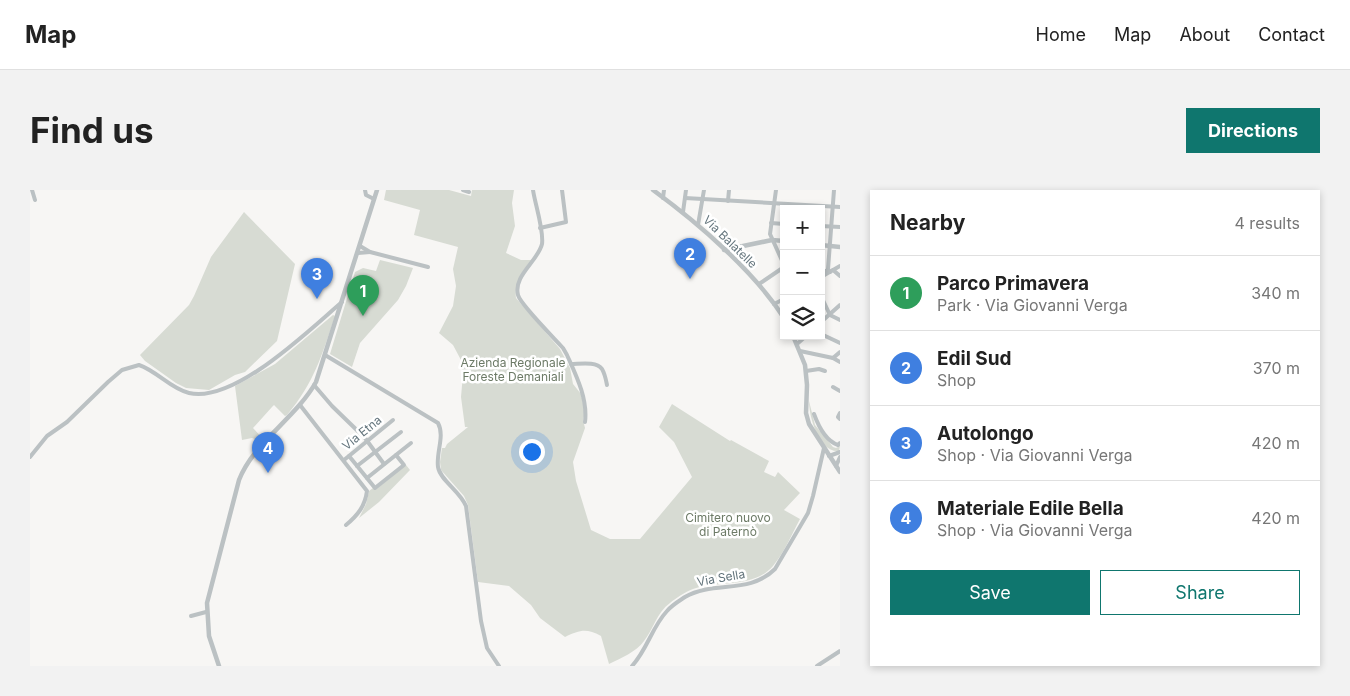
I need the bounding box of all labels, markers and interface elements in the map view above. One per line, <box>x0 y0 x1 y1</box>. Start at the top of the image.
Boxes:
text: Map <box>25 20 76 49</box>
text: Home <box>1036 24 1086 45</box>
text: Map <box>1114 24 1151 45</box>
text: About <box>1179 24 1230 45</box>
text: Contact <box>1258 24 1325 45</box>
button: Directions <box>1186 108 1320 153</box>
text: Find us <box>30 109 154 151</box>
map controls <box>780 205 825 340</box>
button: + <box>780 205 825 250</box>
text: Nearby <box>890 210 965 235</box>
street label: Via Balatelle <box>700 212 760 271</box>
text: 4 results <box>1235 213 1300 233</box>
pin: 2 <box>674 238 706 279</box>
button: − <box>780 250 825 295</box>
pin: 3 <box>301 258 333 299</box>
text: Parco Primavera <box>937 272 1089 295</box>
pin: 1 <box>347 275 379 316</box>
text: 1 <box>903 283 909 303</box>
text: 340 m <box>1251 283 1300 303</box>
button: layers <box>780 295 825 340</box>
text: Park · Via Giovanni Verga <box>937 295 1128 315</box>
text: Edil Sud <box>937 347 1012 370</box>
park label: Azienda Regionale Foreste Demaniali <box>460 355 566 384</box>
text: 2 <box>901 358 911 378</box>
text: 370 m <box>1253 358 1300 378</box>
text: Shop <box>937 370 976 390</box>
street label: Via Etna <box>339 412 384 453</box>
text: Autolongo <box>937 422 1034 445</box>
pin: 4 <box>252 432 284 473</box>
text: 3 <box>901 433 911 453</box>
text: 420 m <box>1251 433 1300 453</box>
your location <box>519 439 545 465</box>
text: Shop · Via Giovanni Verga <box>937 445 1133 465</box>
text: Materiale Edile Bella <box>937 497 1124 520</box>
text: 4 <box>901 508 911 528</box>
text: 420 m <box>1251 508 1300 528</box>
park label: Cimitero nuovo di Paternò <box>685 510 771 539</box>
text: Shop · Via Giovanni Verga <box>937 520 1133 540</box>
street label: Via Sella <box>696 566 746 589</box>
button: Save <box>890 570 1090 615</box>
button: Share <box>1100 570 1300 615</box>

